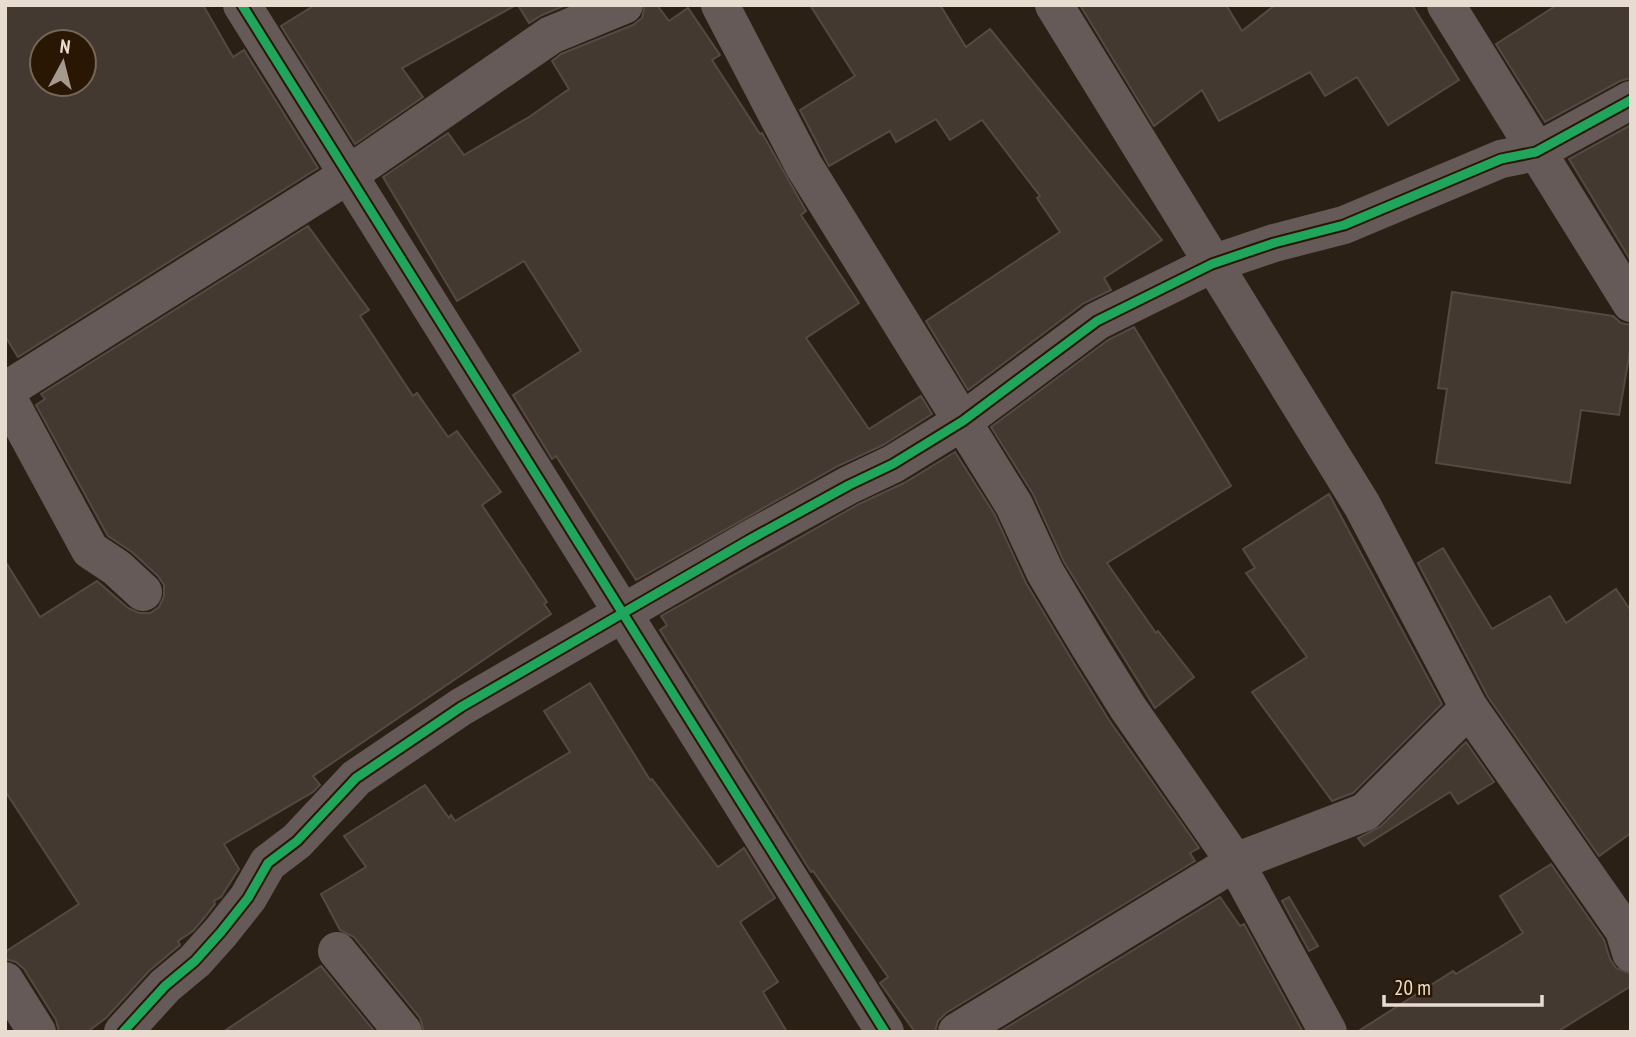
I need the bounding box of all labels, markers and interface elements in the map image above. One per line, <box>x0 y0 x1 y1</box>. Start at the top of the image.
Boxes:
north arrow <box>28 28 98 98</box>
text: N <box>59 34 72 59</box>
scale bar <box>1384 964 1542 1008</box>
text: 20 m <box>1394 974 1431 1001</box>

